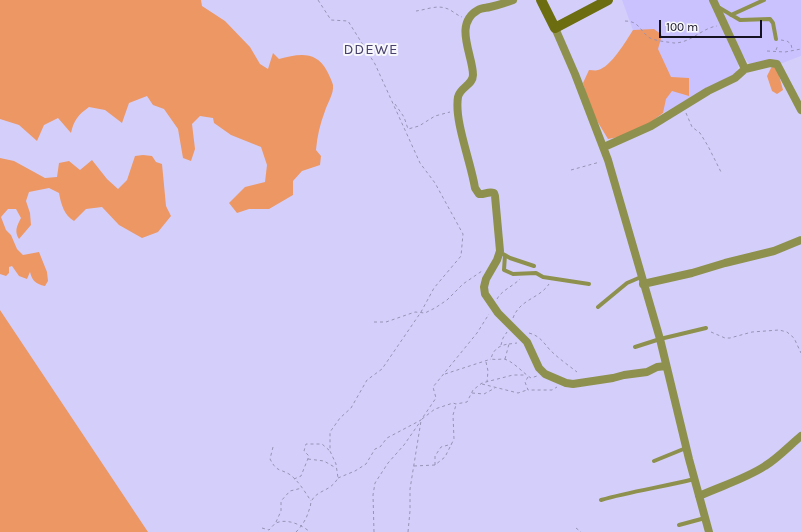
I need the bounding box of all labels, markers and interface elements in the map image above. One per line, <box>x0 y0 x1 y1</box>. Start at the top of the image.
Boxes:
scale bar <box>661 12 764 38</box>
text: 100 m <box>666 20 698 34</box>
district label: DDEWE <box>343 41 399 59</box>

